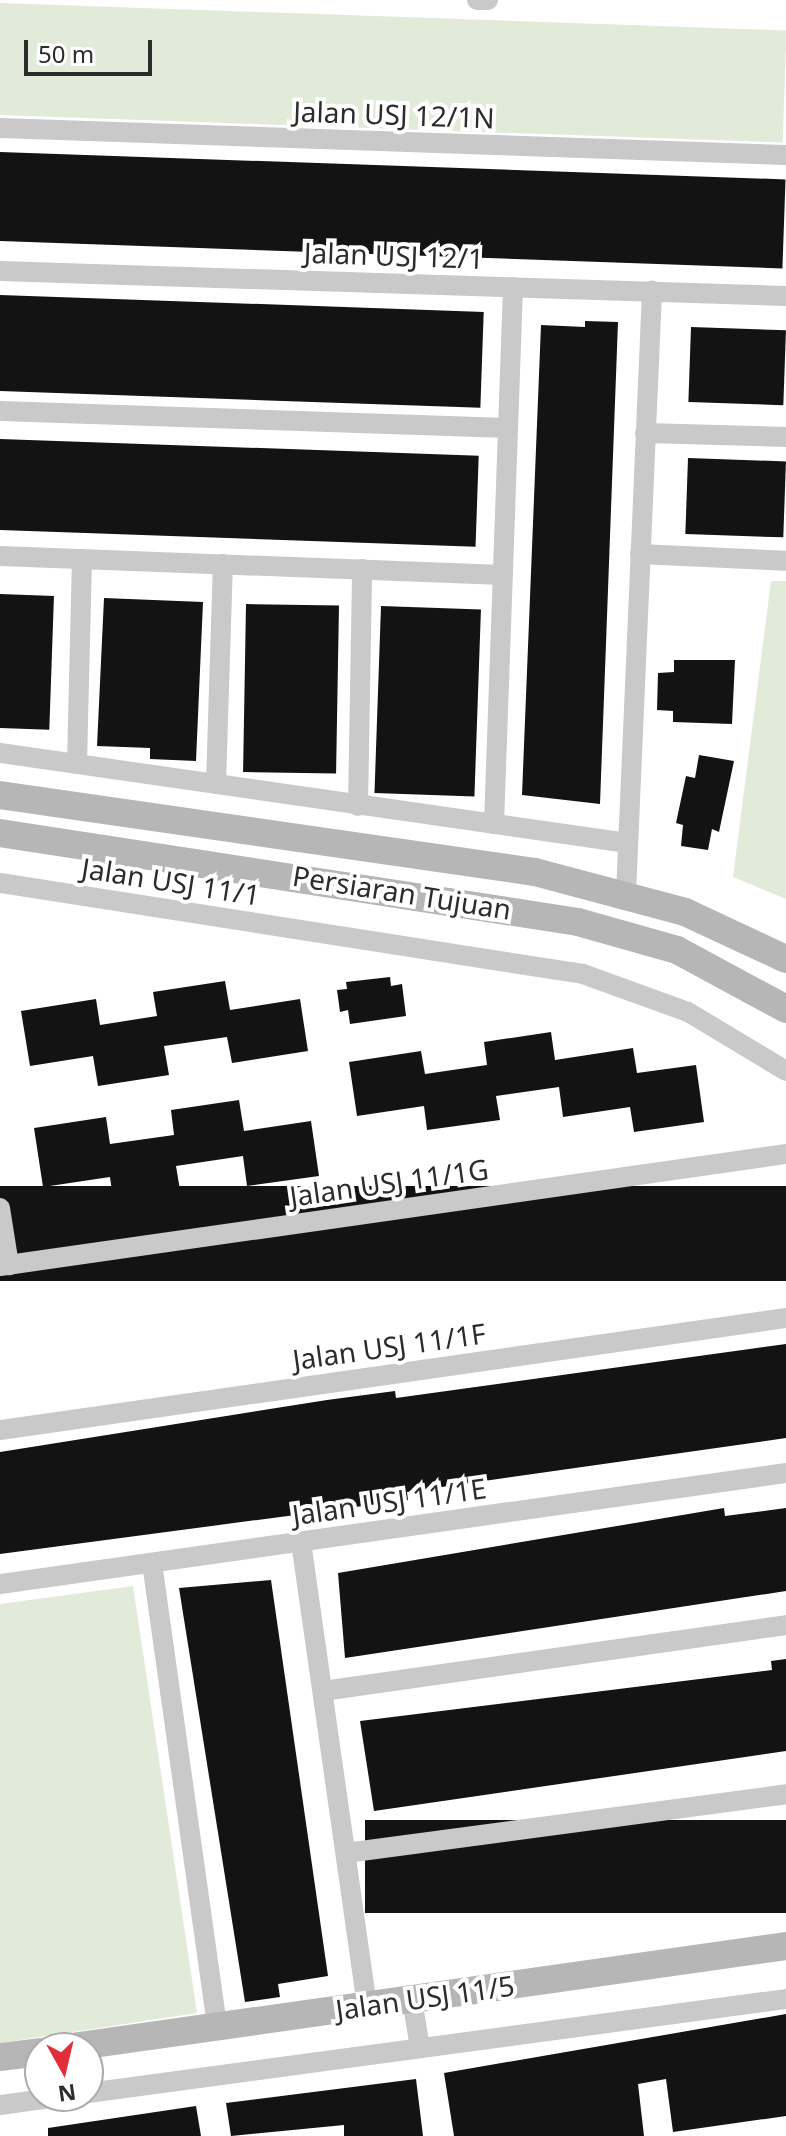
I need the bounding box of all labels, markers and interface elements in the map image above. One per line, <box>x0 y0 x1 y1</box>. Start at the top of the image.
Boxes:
scale bar <box>28 24 156 74</box>
text: 50 m <box>38 37 94 70</box>
street label: Jalan USJ 12/1N <box>293 94 495 134</box>
street label: Jalan USJ 12/1 <box>303 235 485 275</box>
street label: Jalan USJ 11/1 <box>79 850 263 912</box>
street label: Persiaran Tujuan <box>290 858 514 926</box>
street label: Jalan USJ 11/1G <box>287 1151 491 1213</box>
street label: Jalan USJ 11/1F <box>290 1316 488 1376</box>
street label: Jalan USJ 11/1E <box>290 1471 488 1531</box>
street label: Jalan USJ 11/5 <box>333 1968 517 2026</box>
north arrow <box>24 2032 104 2112</box>
text: N <box>56 2078 78 2110</box>

